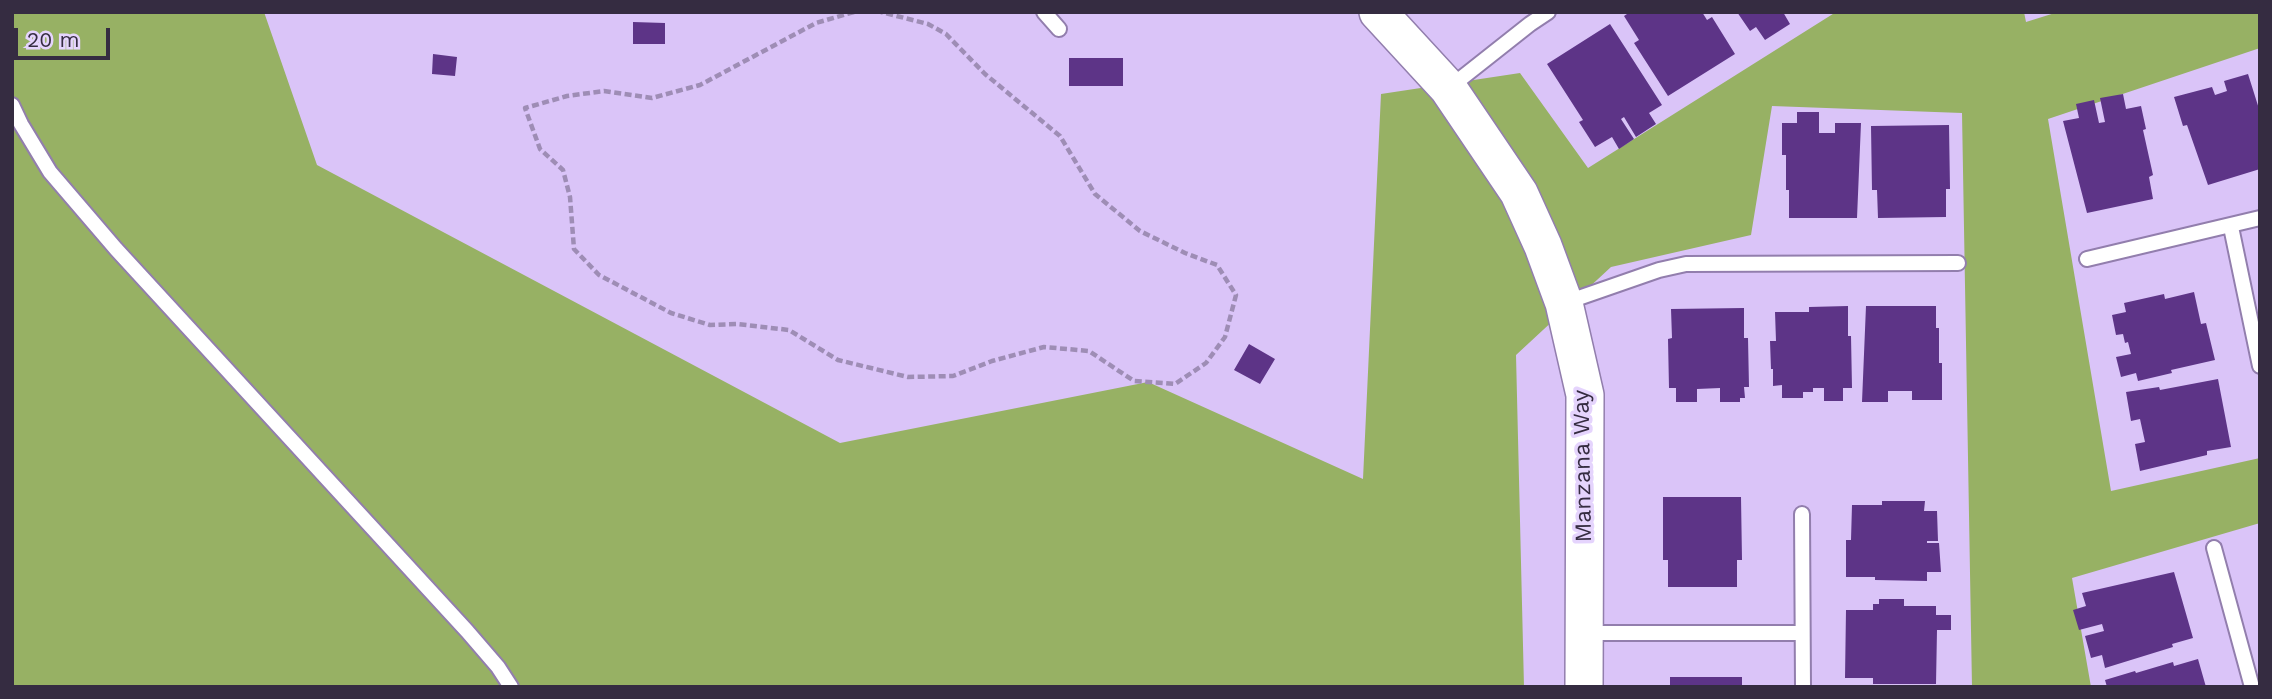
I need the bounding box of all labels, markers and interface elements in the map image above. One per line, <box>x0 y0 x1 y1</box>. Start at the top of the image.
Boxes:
scale bar <box>18 14 114 58</box>
text: 20 m <box>27 27 79 52</box>
street label: Manzana Way <box>1568 389 1598 543</box>

